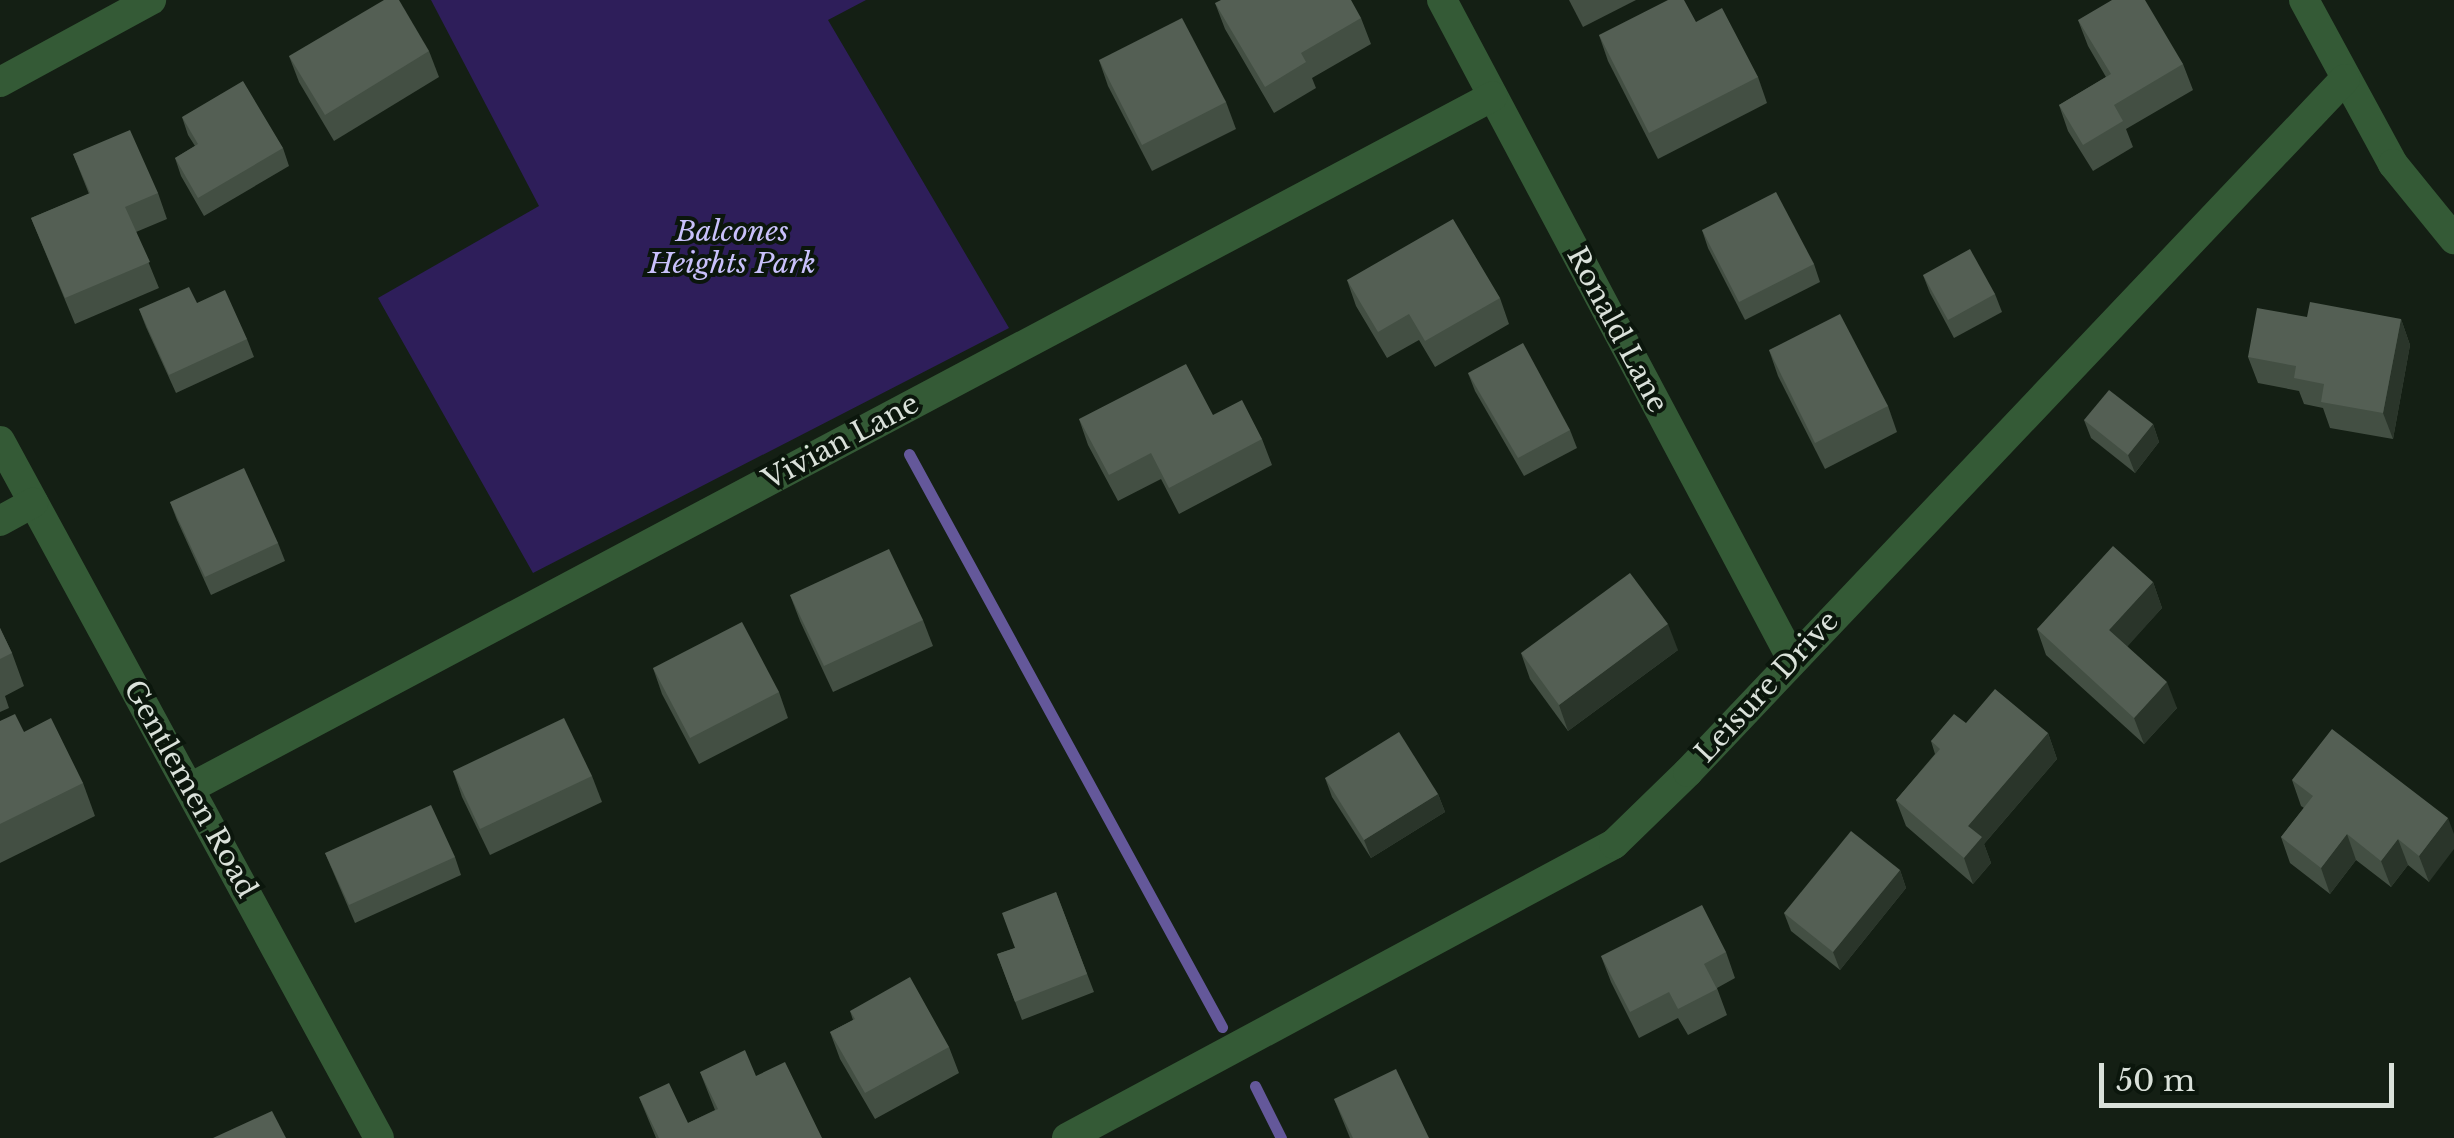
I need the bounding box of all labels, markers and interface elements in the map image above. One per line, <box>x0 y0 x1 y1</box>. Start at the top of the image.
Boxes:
park label: Balcones Heights Park <box>648 215 816 281</box>
street label: Ronald Lane <box>1559 242 1675 418</box>
street label: Vivian Lane <box>757 387 925 497</box>
street label: Leisure Drive <box>1688 604 1846 770</box>
street label: Gentlemen Road <box>116 674 264 904</box>
scale bar <box>2104 1043 2399 1105</box>
text: 50 m <box>2116 1062 2195 1099</box>

